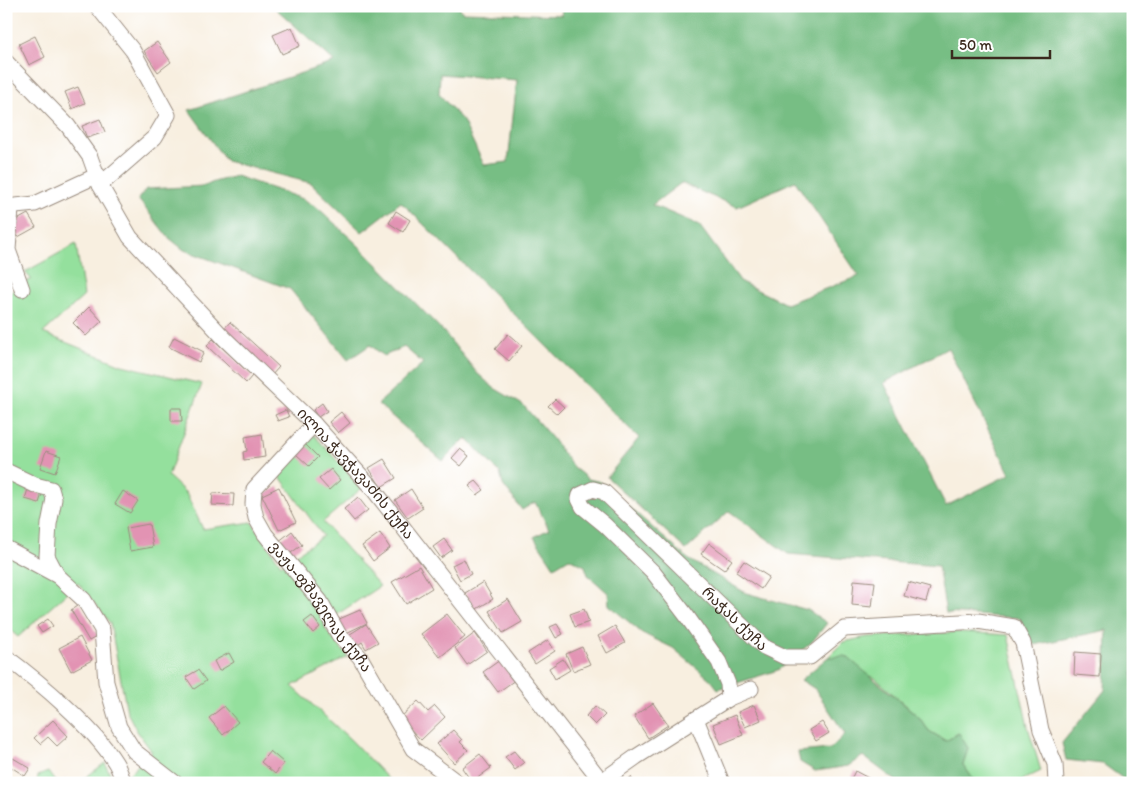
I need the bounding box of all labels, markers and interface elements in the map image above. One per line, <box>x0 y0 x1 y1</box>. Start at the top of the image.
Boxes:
scale bar <box>952 28 1049 60</box>
text: 50 m <box>959 36 992 54</box>
street label: ილია ჭავჭავაძის ქუჩა <box>294 404 418 543</box>
street label: ვაჟა-ფშაველას ქუჩა <box>266 537 376 675</box>
street label: რაჭას ქუჩა <box>698 583 771 655</box>

